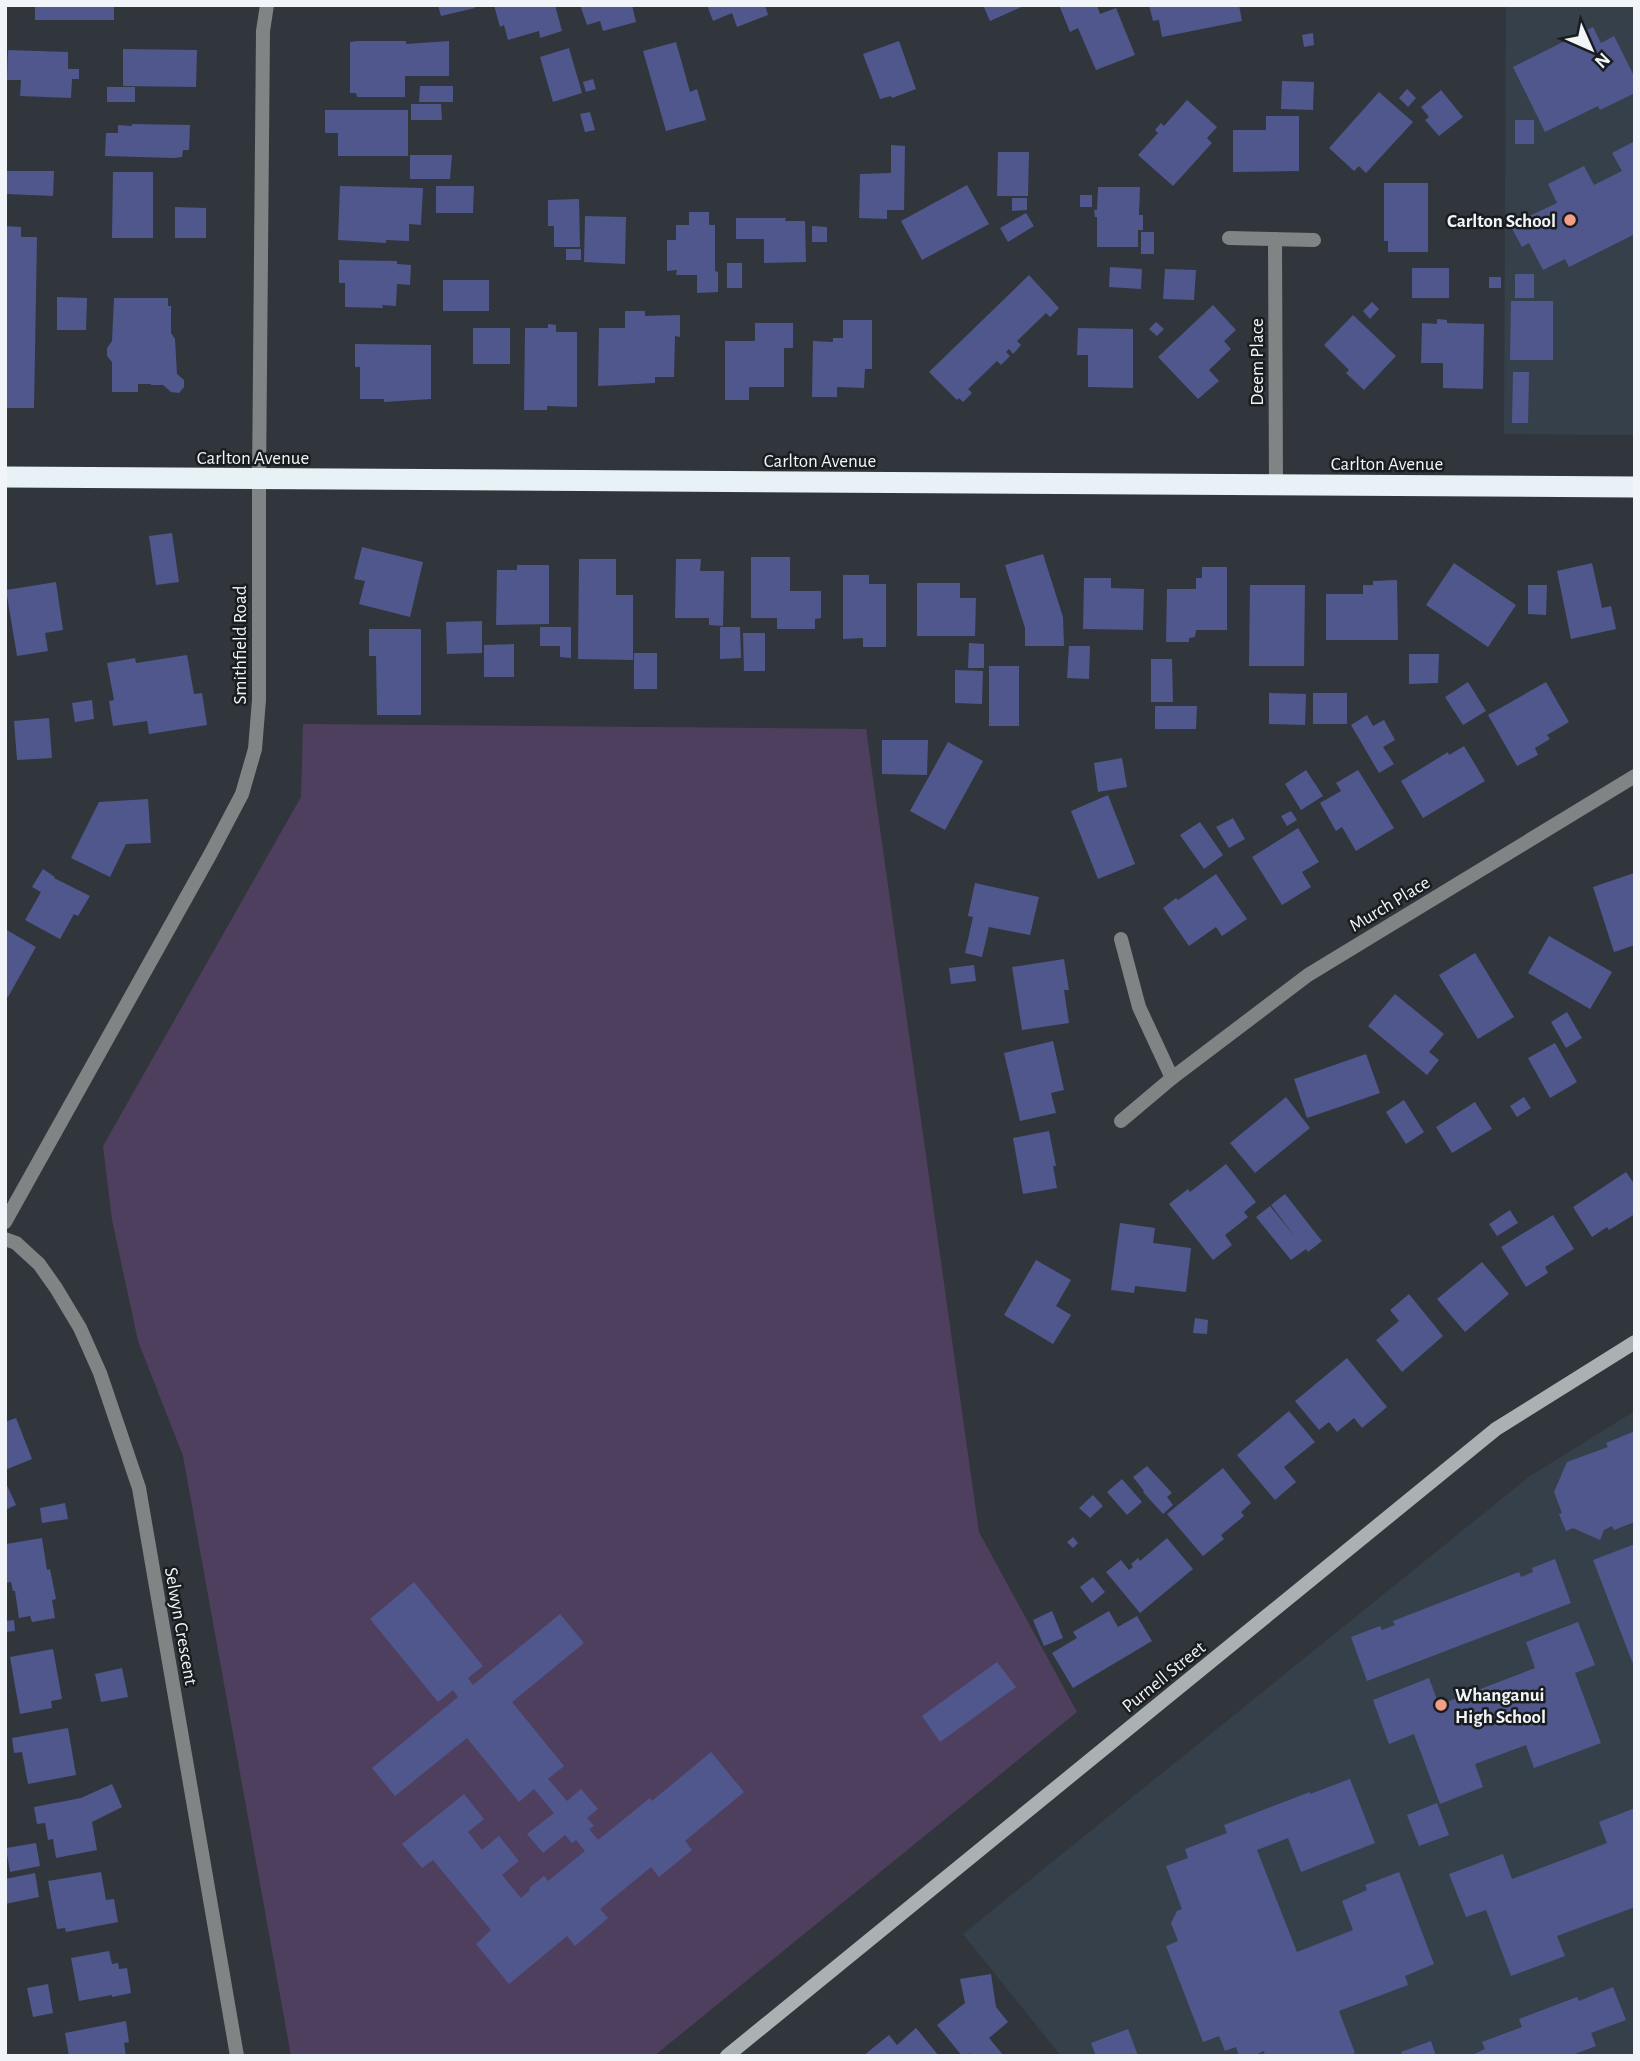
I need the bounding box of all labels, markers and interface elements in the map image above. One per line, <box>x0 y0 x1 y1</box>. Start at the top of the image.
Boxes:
north arrow <box>1556 14 1626 84</box>
text: N <box>1591 49 1613 71</box>
place label: Carlton School <box>1447 212 1556 231</box>
marker: Carlton School <box>1562 212 1578 228</box>
street label: Deem Place <box>1248 318 1267 406</box>
street label: Carlton Avenue <box>197 449 309 468</box>
street label: Carlton Avenue <box>764 452 876 471</box>
street label: Carlton Avenue <box>1331 455 1443 474</box>
street label: Smithfield Road <box>231 585 250 705</box>
street label: Murch Place <box>1346 873 1433 936</box>
street label: Selwyn Crescent <box>161 1566 200 1687</box>
street label: Purnell Street <box>1119 1638 1209 1716</box>
place label: Whanganui High School <box>1455 1686 1546 1727</box>
marker: Whanganui High School <box>1433 1697 1449 1713</box>

